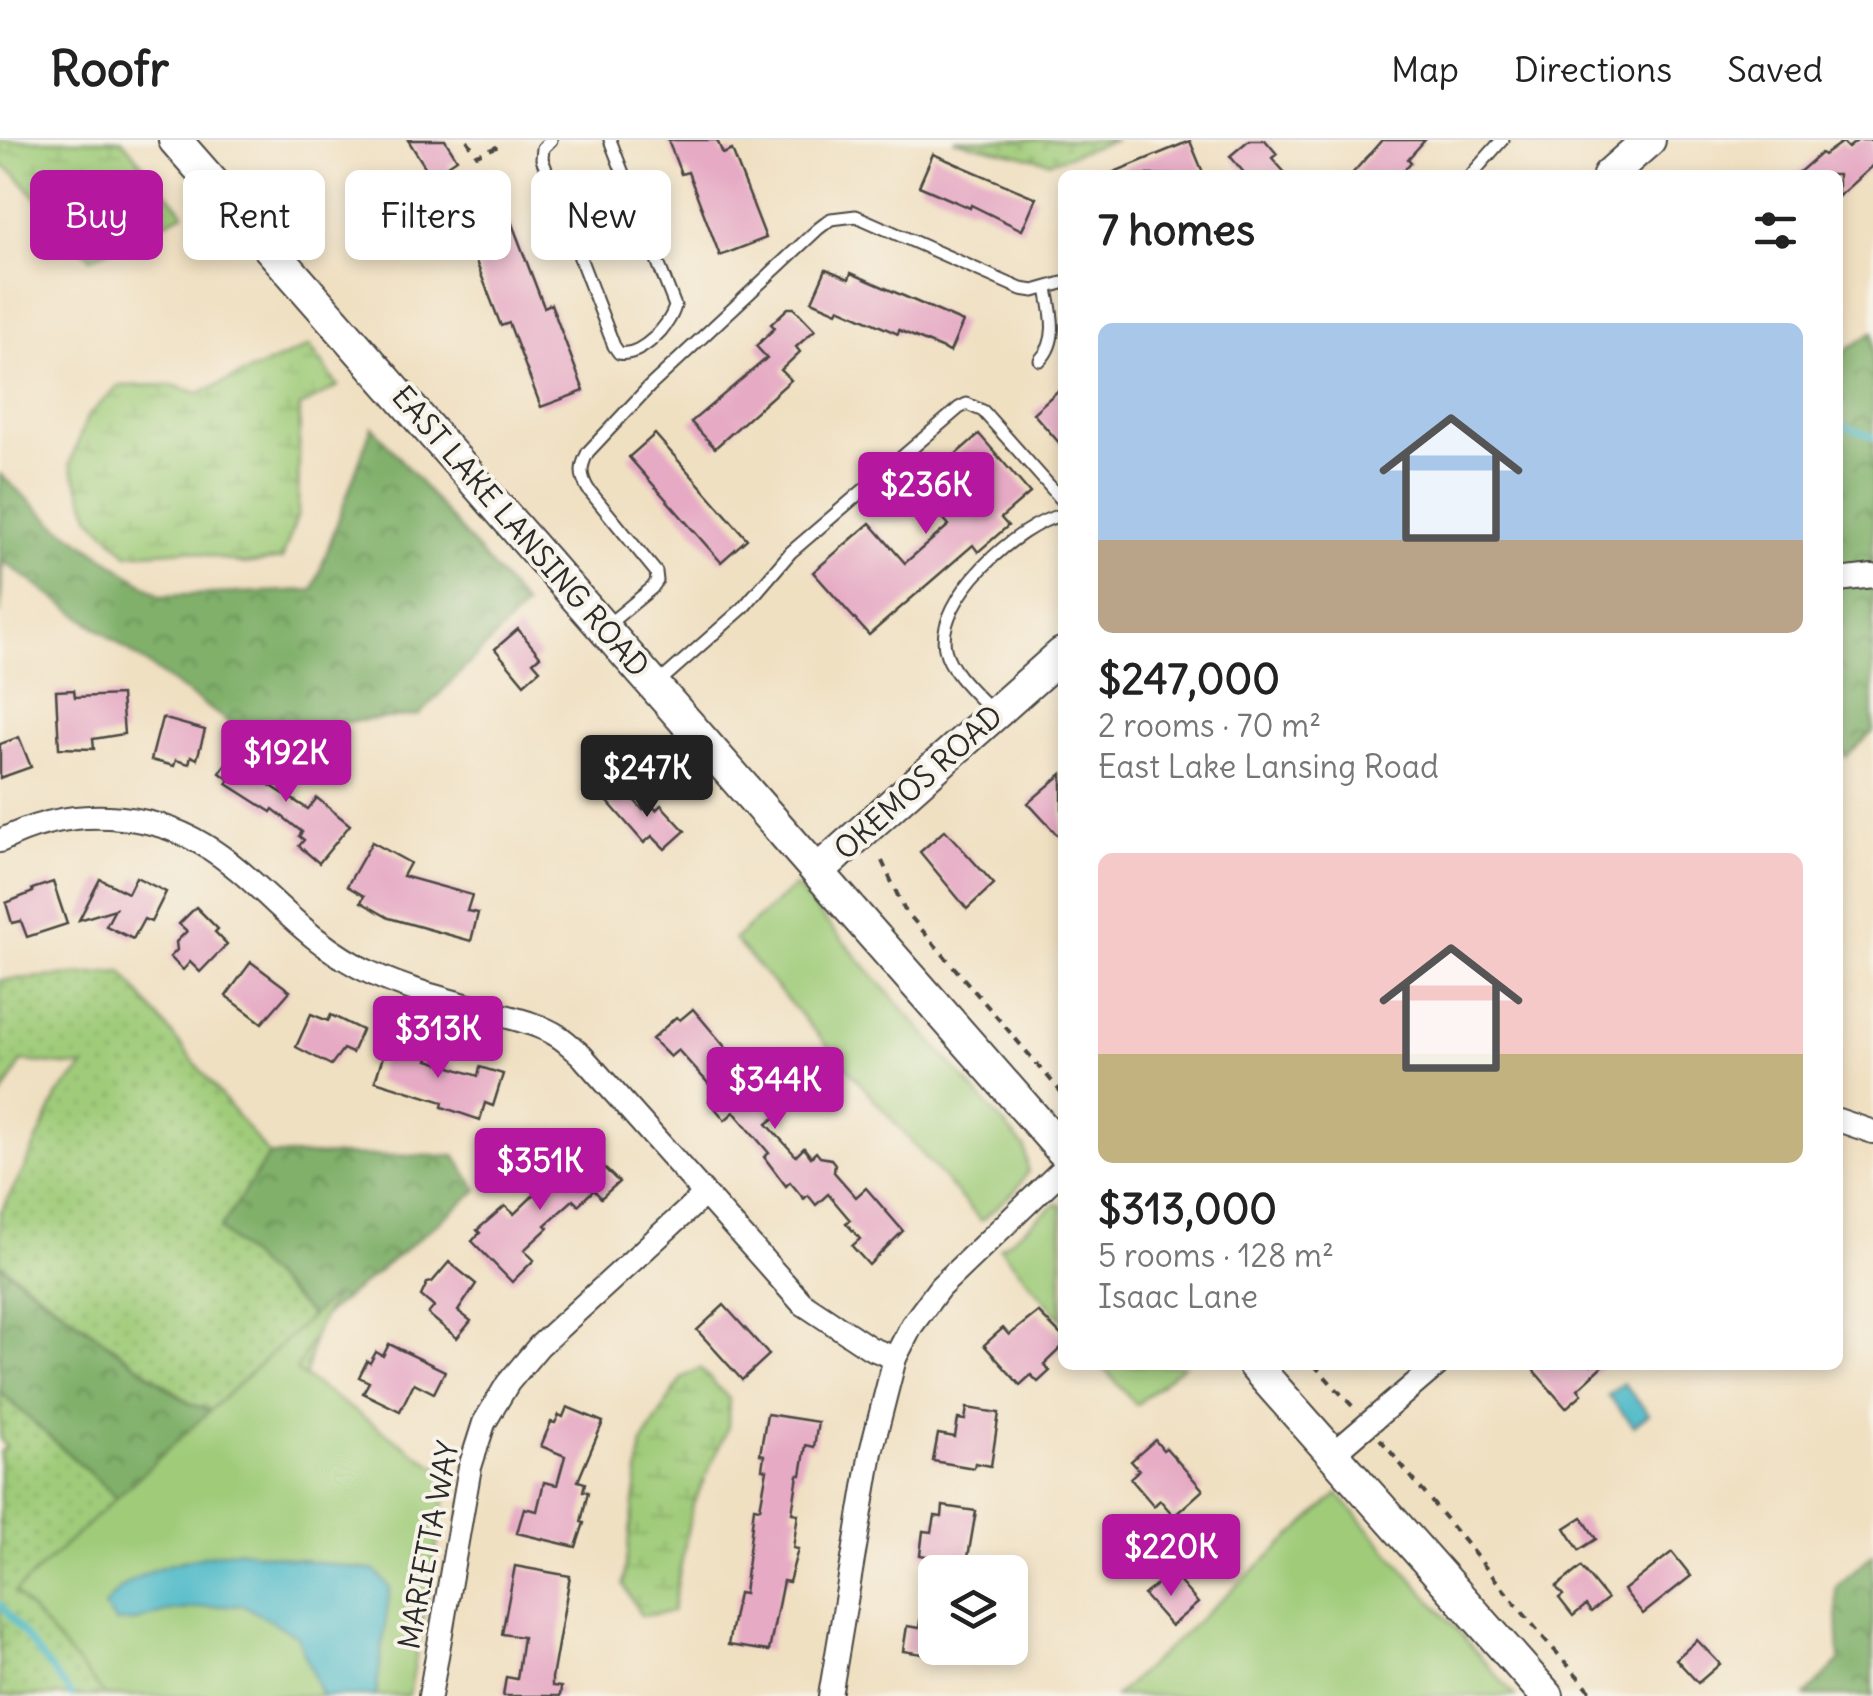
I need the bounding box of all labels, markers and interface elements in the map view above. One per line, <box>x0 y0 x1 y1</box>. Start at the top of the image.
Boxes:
text: Roofr <box>50 39 169 99</box>
text: Map <box>1391 47 1459 91</box>
text: Directions <box>1514 47 1672 91</box>
text: Saved <box>1727 47 1823 91</box>
chip: Buy <box>30 170 163 260</box>
chip: Rent <box>183 170 325 260</box>
chip: Filters <box>345 170 511 260</box>
chip: New <box>531 170 671 260</box>
icon: filters <box>1748 203 1803 258</box>
text: 7 homes <box>1098 204 1255 256</box>
street label: EAST LAKE LANSING ROAD <box>384 378 658 684</box>
icon: home <box>1361 388 1541 568</box>
pin: $236K <box>856 452 996 537</box>
text: $236K <box>880 464 972 505</box>
text: $247,000 <box>1098 653 1280 705</box>
street label: OKEMOS ROAD <box>826 697 1010 867</box>
text: 2 rooms · 70 m² <box>1098 705 1321 746</box>
pin: $192K <box>216 720 356 805</box>
text: $192K <box>243 732 329 773</box>
pin: $247K <box>577 735 717 820</box>
text: East Lake Lansing Road <box>1098 746 1439 787</box>
text: $247K <box>603 747 691 788</box>
icon: home <box>1361 918 1541 1098</box>
pin: $313K <box>368 996 508 1081</box>
text: $313K <box>395 1008 481 1049</box>
pin: $344K <box>705 1047 845 1132</box>
text: $344K <box>729 1059 821 1100</box>
pin: $351K <box>470 1128 610 1213</box>
text: $351K <box>497 1140 583 1181</box>
text: $313,000 <box>1098 1183 1277 1235</box>
text: 5 rooms · 128 m² <box>1098 1235 1334 1276</box>
text: Isaac Lane <box>1098 1276 1258 1317</box>
street label: MARIETTA WAY <box>389 1437 467 1652</box>
pin: $220K <box>1101 1514 1241 1599</box>
text: $220K <box>1124 1526 1218 1567</box>
map controls <box>918 1555 1028 1665</box>
button: layers <box>918 1555 1028 1665</box>

